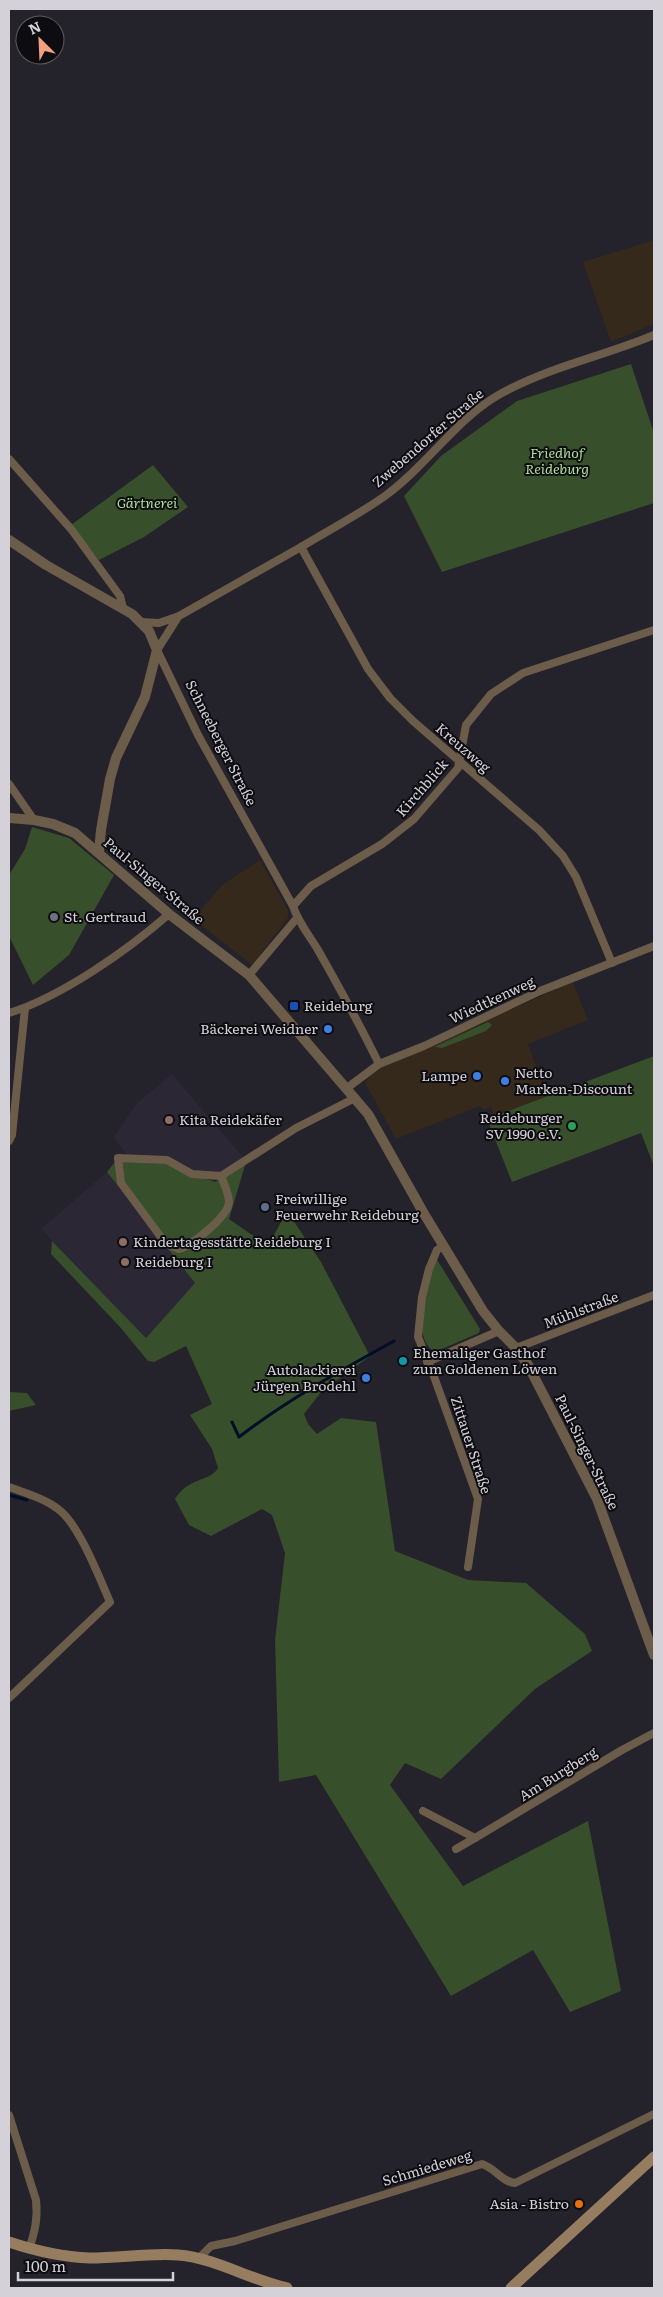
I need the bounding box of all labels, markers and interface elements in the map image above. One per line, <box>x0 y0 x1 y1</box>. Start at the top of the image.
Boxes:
north arrow <box>15 15 65 65</box>
text: N <box>25 16 44 39</box>
street label: Zwebendorfer Straße <box>367 383 487 491</box>
park label: Friedhof Reideburg <box>525 442 589 478</box>
park label: Gärtnerei <box>117 492 178 512</box>
street label: Schneeberger Straße <box>182 676 262 809</box>
street label: Kreuzweg <box>432 718 496 777</box>
street label: Kirchblick <box>391 754 452 821</box>
street label: Paul-Singer-Straße <box>100 832 209 929</box>
place label: St. Gertraud <box>64 906 147 926</box>
marker: St. Gertraud <box>48 911 60 923</box>
street label: Wiedtkenweg <box>446 970 538 1028</box>
place label: Reideburg <box>304 995 373 1015</box>
marker: Reideburg <box>288 1000 300 1012</box>
place label: Bäckerei Weidner <box>200 1018 318 1038</box>
marker: Bäckerei Weidner <box>322 1023 334 1035</box>
place label: Netto Marken-Discount <box>515 1062 633 1098</box>
place label: Lampe <box>421 1065 467 1085</box>
marker: Lampe <box>471 1070 483 1082</box>
marker: Netto Marken-Discount <box>499 1075 511 1087</box>
place label: Reideburger SV 1990 e.V. <box>480 1107 562 1143</box>
place label: Kita Reidekäfer <box>179 1109 282 1129</box>
marker: Kita Reidekäfer <box>163 1114 175 1126</box>
marker: Reideburger SV 1990 e.V. <box>566 1120 578 1132</box>
place label: Freiwillige Feuerwehr Reideburg <box>275 1188 419 1224</box>
marker: Freiwillige Feuerwehr Reideburg <box>259 1201 271 1213</box>
place label: Kindertagesstätte Reideburg I <box>133 1231 331 1251</box>
marker: Kindertagesstätte Reideburg I <box>117 1236 129 1248</box>
place label: Reideburg I <box>135 1251 212 1271</box>
marker: Reideburg I <box>119 1256 131 1268</box>
street label: Mühlstraße <box>540 1286 621 1333</box>
place label: Ehemaliger Gasthof zum Goldenen Löwen <box>413 1342 557 1378</box>
marker: Ehemaliger Gasthof zum Goldenen Löwen <box>397 1355 409 1367</box>
place label: Autolackierei Jürgen Brodehl <box>253 1359 356 1395</box>
marker: Autolackierei Jürgen Brodehl <box>360 1372 372 1384</box>
street label: Paul-Singer-Straße <box>551 1390 625 1513</box>
street label: Zittauer Straße <box>447 1393 497 1496</box>
street label: Am Burgberg <box>515 1741 601 1805</box>
street label: Schmiedeweg <box>380 2144 474 2190</box>
place label: Asia - Bistro <box>489 2193 569 2213</box>
marker: Asia - Bistro <box>573 2198 585 2210</box>
scale bar <box>18 2250 172 2282</box>
text: 100 m <box>25 2254 66 2277</box>

